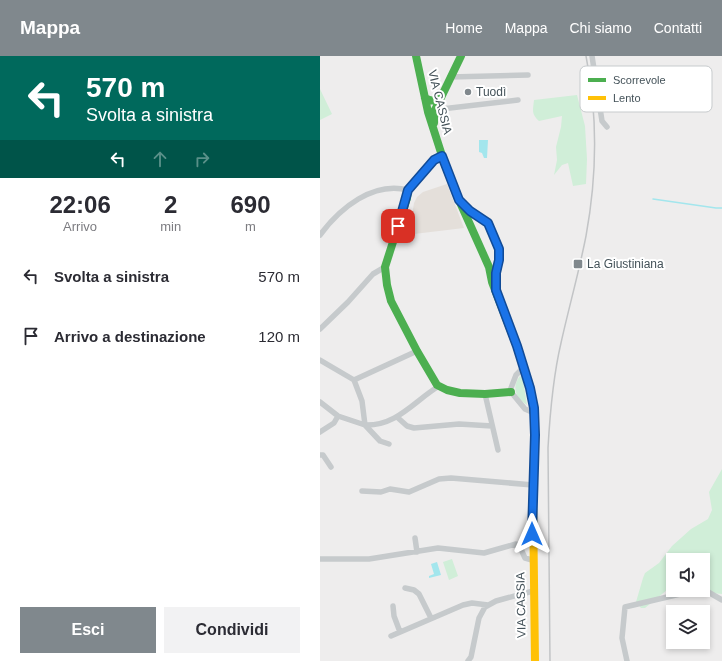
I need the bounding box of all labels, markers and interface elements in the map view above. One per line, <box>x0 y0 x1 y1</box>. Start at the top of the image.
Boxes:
text: Mappa <box>20 17 80 38</box>
text: Home <box>445 20 483 36</box>
text: Mappa <box>505 20 548 36</box>
text: Chi siamo <box>570 20 632 36</box>
text: Contatti <box>654 20 702 36</box>
legend <box>580 66 712 112</box>
street label: VIA CASSIA <box>425 68 455 136</box>
icon: left <box>20 72 72 124</box>
text: 570 m <box>86 72 165 103</box>
text: Scorrevole <box>613 74 666 86</box>
place label: Tuodì <box>476 85 506 99</box>
marker: Tuodì <box>463 87 473 97</box>
text: Lento <box>613 92 641 104</box>
text: Svolta a sinistra <box>86 105 213 125</box>
icon: left <box>107 148 129 170</box>
icon: ahead <box>149 148 171 170</box>
icon: right <box>191 148 213 170</box>
text: 22:06 <box>49 191 111 218</box>
text: 2 <box>164 191 177 218</box>
text: 690 <box>231 191 271 218</box>
pin <box>381 209 415 243</box>
icon: arrive <box>387 215 409 237</box>
text: Arrivo <box>63 219 97 234</box>
text: min <box>160 219 181 234</box>
text: m <box>245 219 256 234</box>
place label: La Giustiniana <box>587 257 664 271</box>
marker: La Giustiniana <box>572 258 584 270</box>
icon: left <box>20 265 42 287</box>
text: Svolta a sinistra <box>54 268 169 285</box>
text: 570 m <box>258 268 300 285</box>
icon: arrive <box>20 325 42 347</box>
text: Arrivo a destinazione <box>54 328 206 345</box>
text: 120 m <box>258 328 300 345</box>
position arrow <box>511 513 553 555</box>
map controls <box>666 553 710 649</box>
button: sound <box>666 553 710 597</box>
street label: VIA CASSIA <box>513 572 529 638</box>
button: layers <box>666 605 710 649</box>
button: Esci <box>20 607 156 653</box>
button: Condividi <box>164 607 300 653</box>

